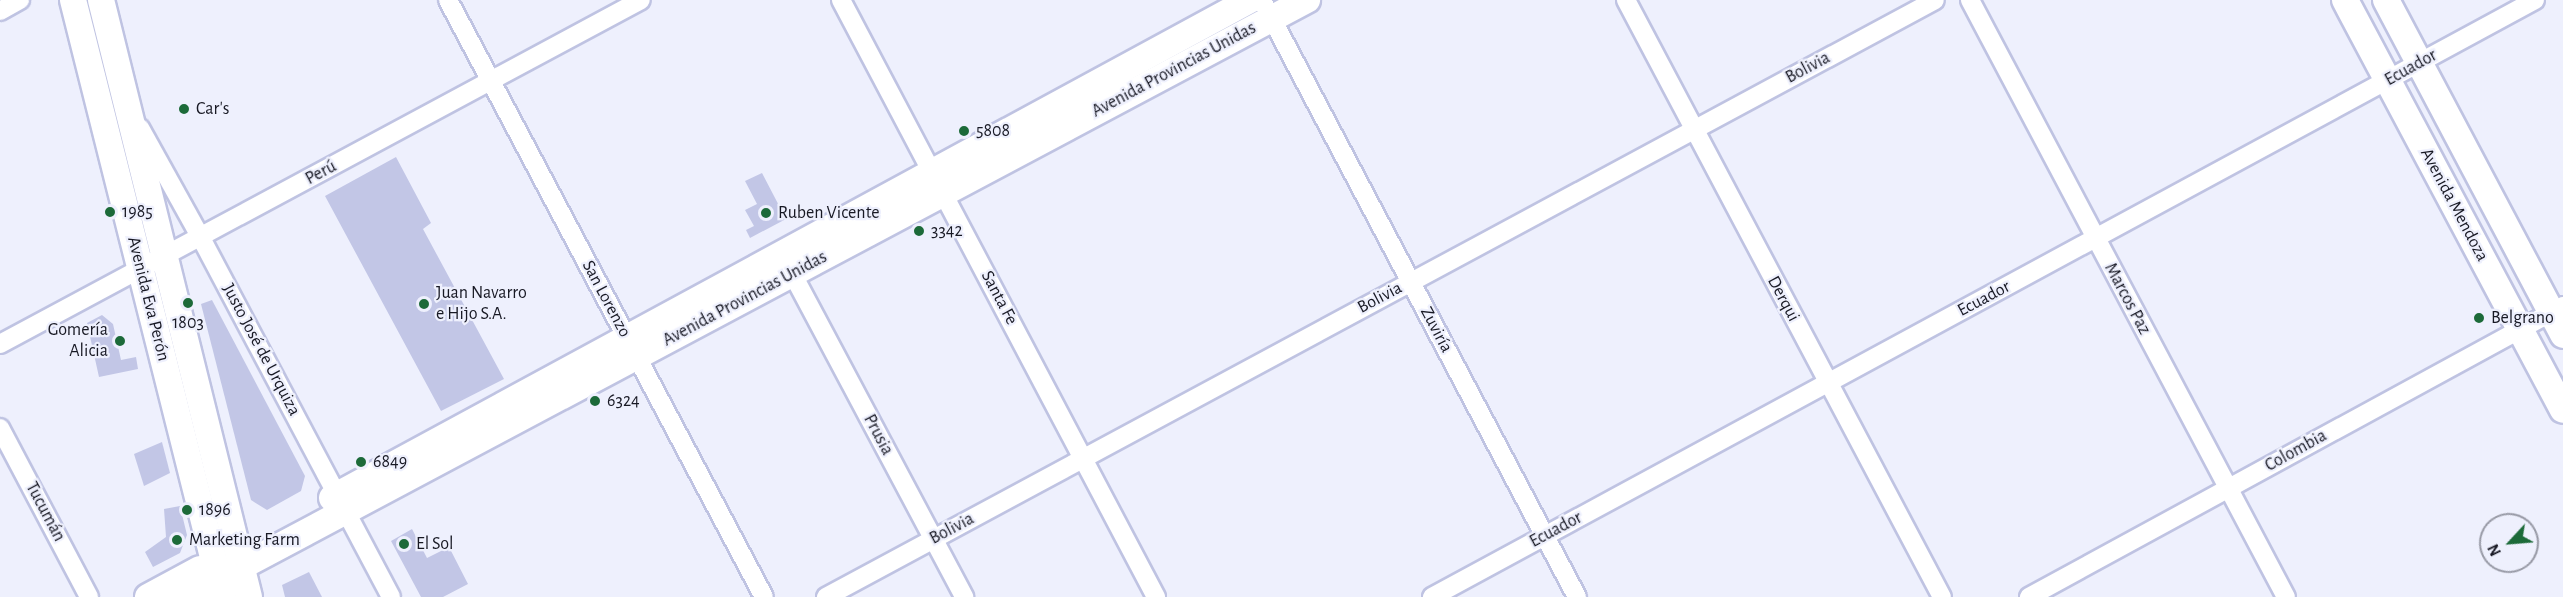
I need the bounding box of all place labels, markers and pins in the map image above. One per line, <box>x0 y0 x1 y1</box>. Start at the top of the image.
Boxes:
place label: Car's <box>196 98 229 120</box>
marker: Car's <box>177 102 191 116</box>
place label: 5808 <box>976 120 1010 142</box>
marker: 5808 <box>957 124 971 138</box>
place label: 1985 <box>122 201 153 223</box>
place label: Ruben Vicente <box>778 202 879 224</box>
marker: 1985 <box>103 205 117 219</box>
marker: Ruben Vicente <box>759 206 773 220</box>
place label: 3342 <box>931 220 963 242</box>
marker: 3342 <box>912 224 926 238</box>
place label: Juan Navarro e Hijo S.A. <box>436 283 527 326</box>
marker: 1803 <box>181 296 195 310</box>
marker: Juan Navarro e Hijo S.A. <box>417 297 431 311</box>
place label: Belgrano <box>2491 307 2554 329</box>
marker: Belgrano <box>2472 311 2486 325</box>
place label: 1803 <box>172 312 204 334</box>
place label: Gomería Alicia <box>48 320 108 362</box>
marker: Gomería Alicia <box>113 334 127 348</box>
place label: 6324 <box>607 390 640 412</box>
marker: 6324 <box>588 394 602 408</box>
place label: 6849 <box>373 451 407 473</box>
marker: 6849 <box>354 455 368 469</box>
place label: 1896 <box>199 499 231 521</box>
marker: 1896 <box>180 503 194 517</box>
place label: Marketing Farm <box>189 529 300 551</box>
marker: Marketing Farm <box>170 533 184 547</box>
place label: El Sol <box>416 533 453 555</box>
marker: El Sol <box>397 537 411 551</box>

